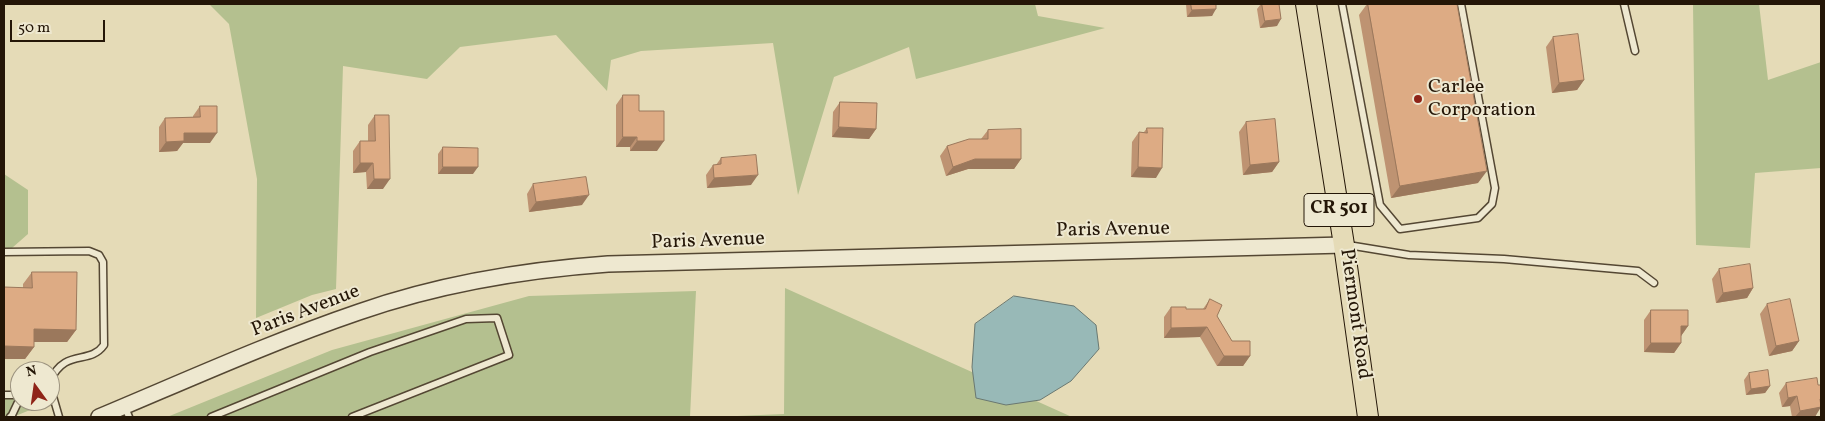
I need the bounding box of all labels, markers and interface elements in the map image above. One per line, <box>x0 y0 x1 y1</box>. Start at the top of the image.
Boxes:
scale bar <box>12 10 108 42</box>
text: 50 m <box>18 18 50 39</box>
place label: Carlee Corporation <box>1428 76 1536 123</box>
marker: Carlee Corporation <box>1412 93 1424 105</box>
road number: CR 501 <box>1304 194 1374 226</box>
street label: Paris Avenue <box>1056 218 1170 244</box>
street label: Paris Avenue <box>651 228 765 256</box>
street label: Piermont Road <box>1333 247 1375 381</box>
street label: Paris Avenue <box>249 280 363 344</box>
north arrow <box>10 361 60 411</box>
text: N <box>24 361 39 382</box>

